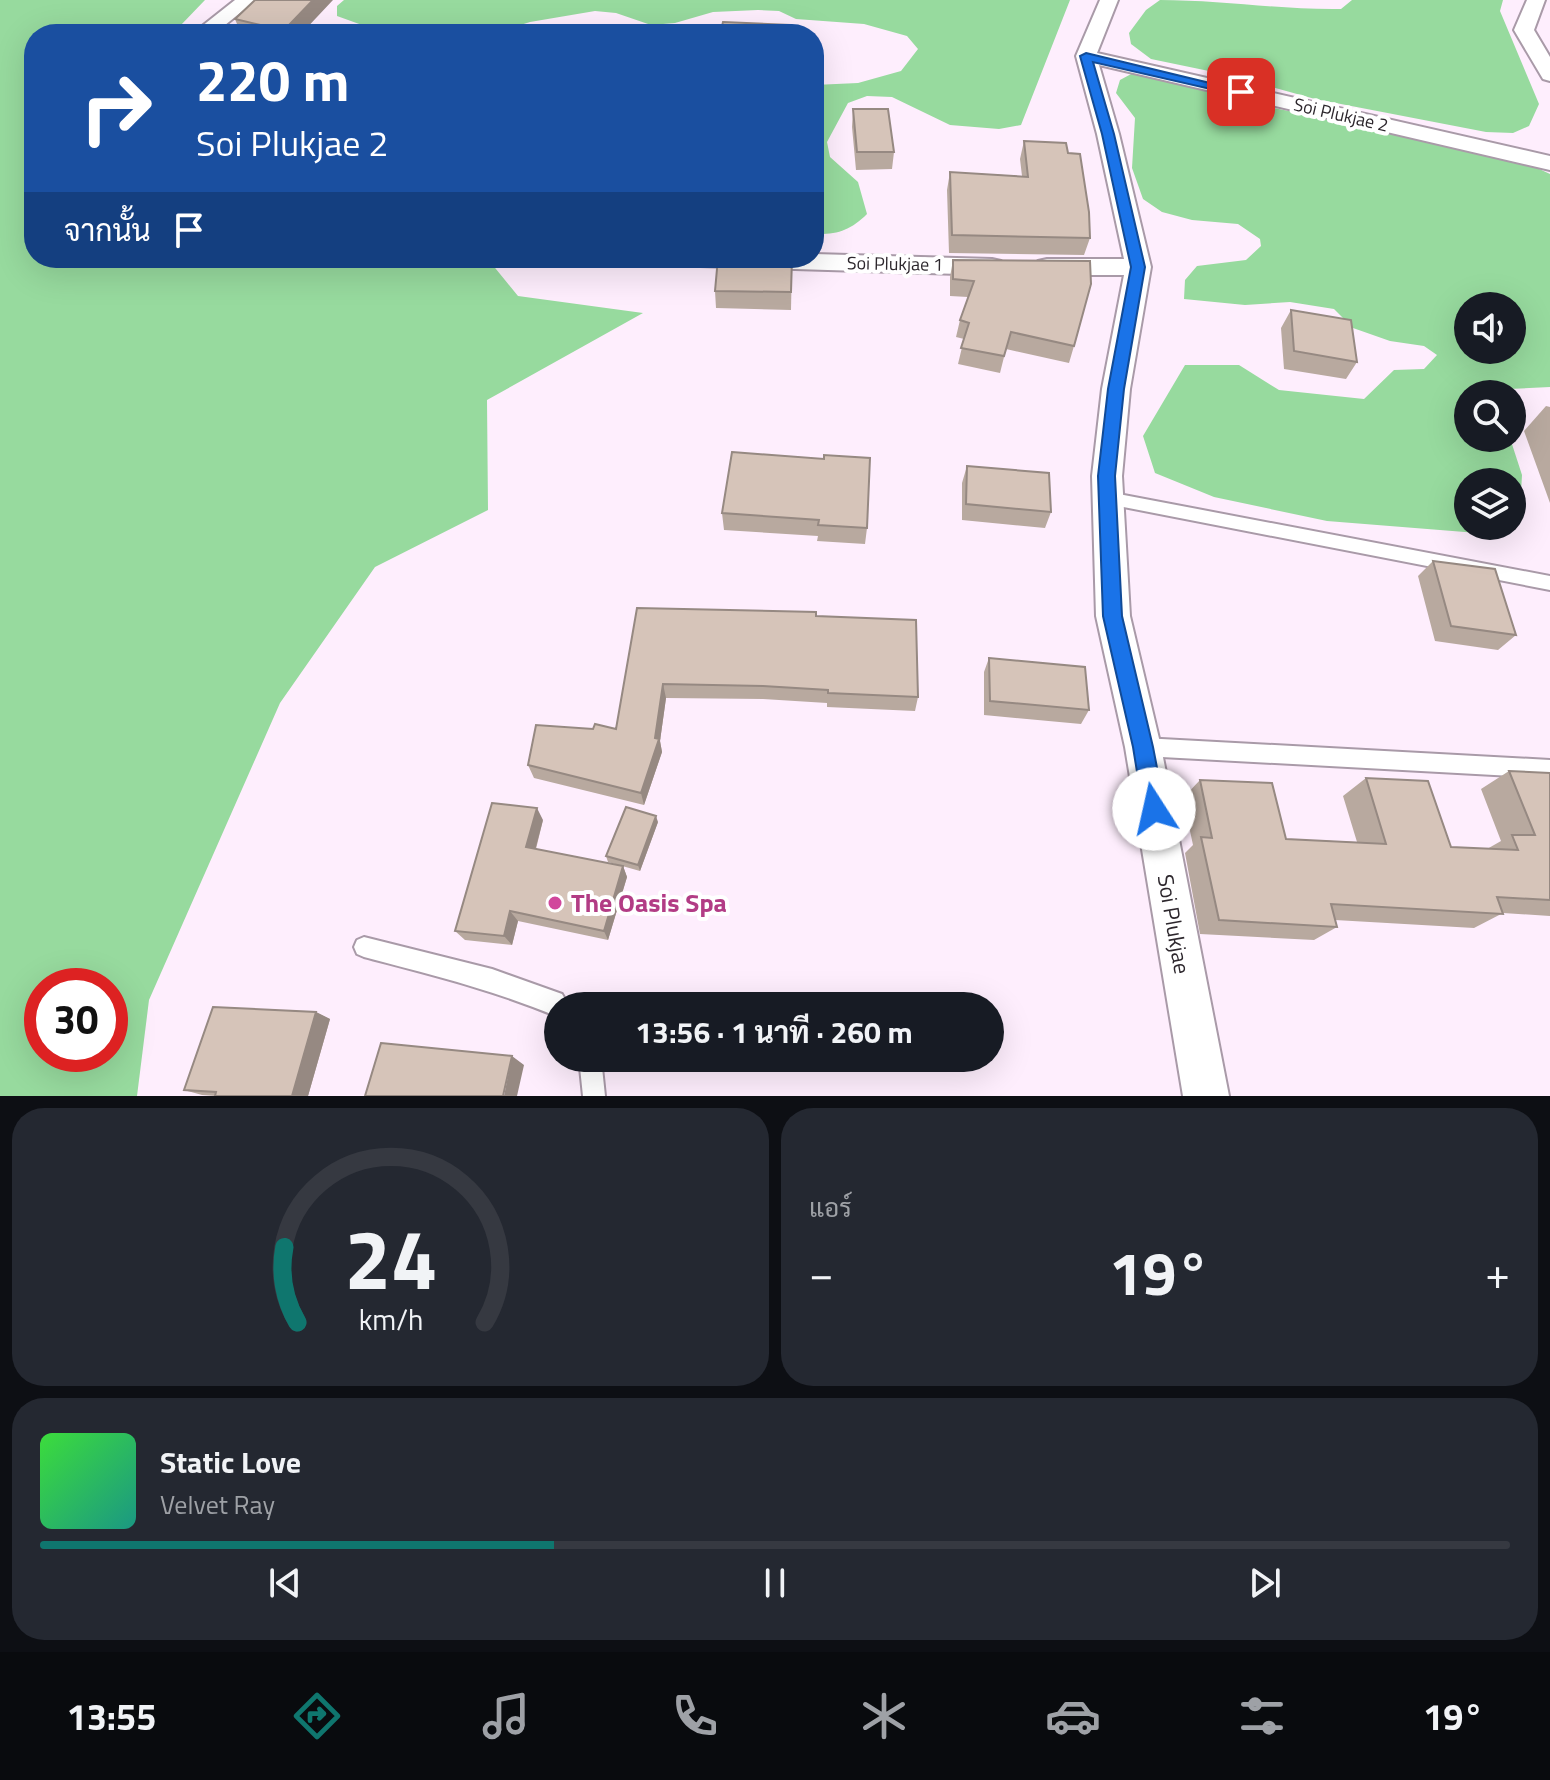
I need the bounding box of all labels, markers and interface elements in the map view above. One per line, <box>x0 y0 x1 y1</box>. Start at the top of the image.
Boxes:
text: 220 m <box>196 38 349 123</box>
icon: right <box>64 56 168 160</box>
pin <box>1207 58 1275 126</box>
icon: arrive <box>1219 70 1263 114</box>
street label: Soi Plukjae 2 <box>1291 91 1391 138</box>
text: Soi Plukjae 2 <box>196 115 389 170</box>
text: จากนั้น <box>64 207 151 253</box>
icon: arrive <box>167 208 211 252</box>
street label: Soi Plukjae 1 <box>847 249 943 278</box>
map controls <box>1454 292 1526 540</box>
button: sound <box>1454 292 1526 364</box>
button: search <box>1454 380 1526 452</box>
button: layers <box>1454 468 1526 540</box>
position arrow <box>1112 767 1196 851</box>
street label: Soi Plukjae <box>1149 872 1199 976</box>
place label: The Oasis Spa <box>571 883 727 922</box>
marker: The Oasis Spa <box>546 894 564 912</box>
speed limit sign: 30 <box>24 968 128 1072</box>
text: 13:56 · 1 นาที · 260 m <box>635 1009 913 1055</box>
text: แอร์ <box>809 1188 852 1227</box>
text: 24 <box>344 1195 437 1321</box>
text: 19° <box>1109 1227 1210 1318</box>
text: − <box>809 1239 834 1306</box>
text: + <box>1485 1239 1510 1306</box>
text: km/h <box>358 1298 423 1341</box>
text: Static Love <box>160 1439 301 1485</box>
text: Velvet Ray <box>160 1485 275 1524</box>
icon: previous <box>263 1561 307 1605</box>
icon: pause <box>753 1561 797 1605</box>
icon: next <box>1243 1561 1287 1605</box>
icon: directions <box>289 1688 345 1744</box>
icon: music <box>478 1688 534 1744</box>
icon: phone <box>667 1688 723 1744</box>
icon: climate <box>856 1688 912 1744</box>
icon: car <box>1045 1688 1101 1744</box>
icon: filters <box>1234 1688 1290 1744</box>
text: 13:55 <box>66 1689 156 1744</box>
text: 19° <box>1423 1689 1483 1744</box>

